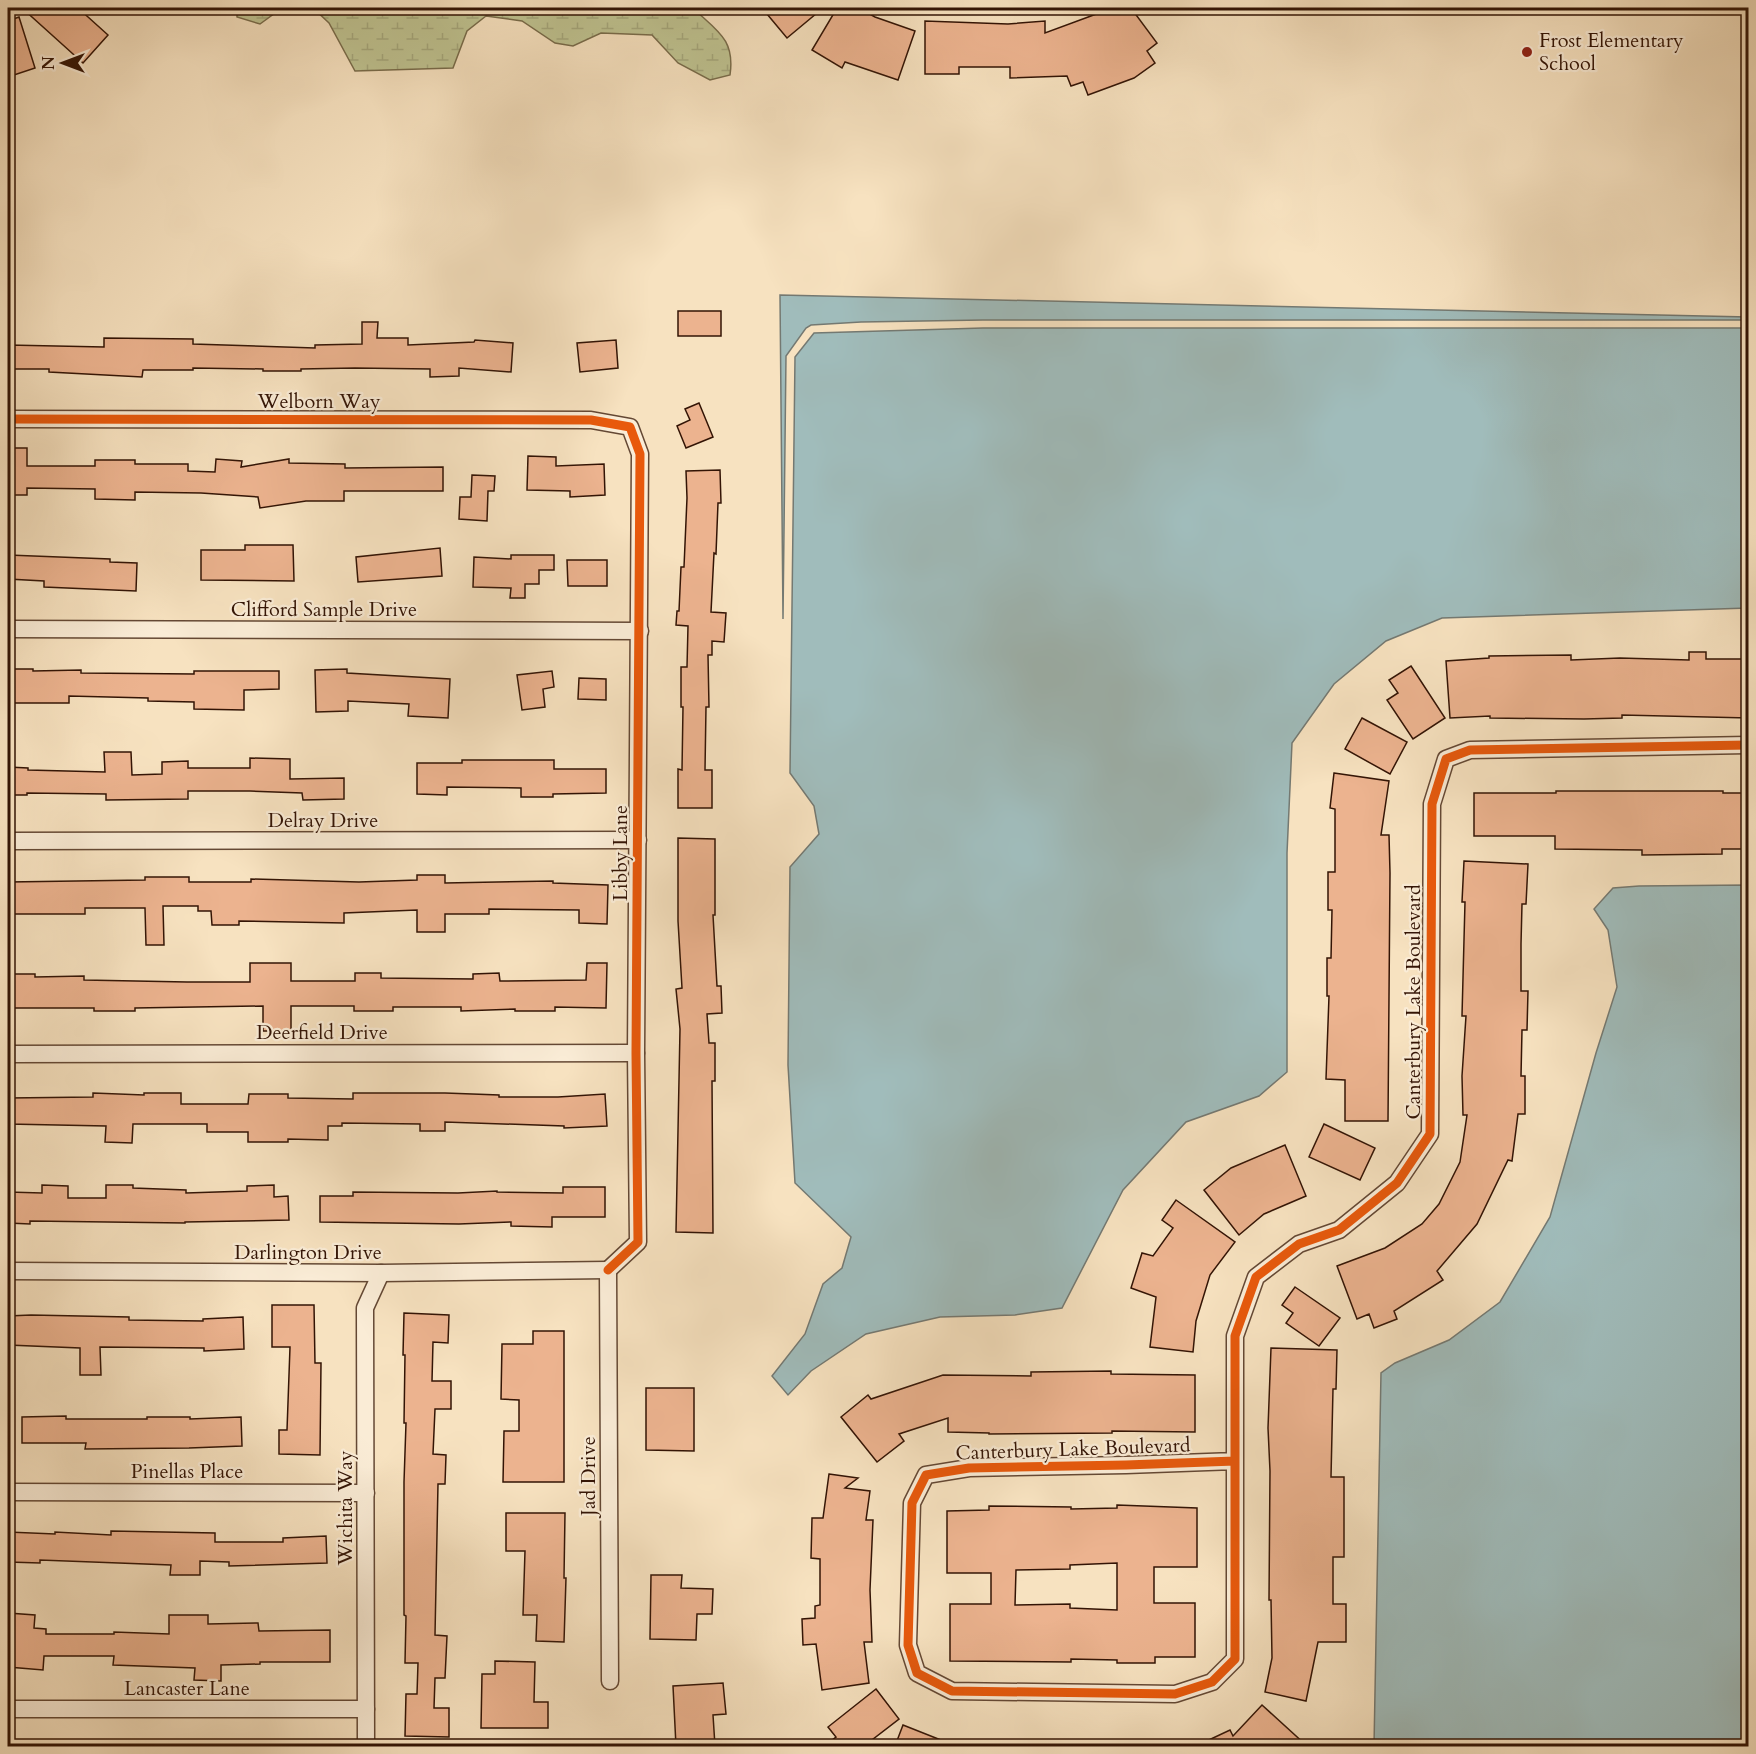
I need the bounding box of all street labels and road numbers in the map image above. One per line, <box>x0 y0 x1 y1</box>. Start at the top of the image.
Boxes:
street label: Welborn Way <box>256 388 381 415</box>
street label: Clifford Sample Drive <box>231 596 417 623</box>
street label: Libby Lane <box>607 805 634 901</box>
street label: Delray Drive <box>268 807 378 834</box>
street label: Canterbury Lake Boulevard <box>1400 884 1427 1120</box>
street label: Deerfield Drive <box>256 1019 388 1046</box>
street label: Darlington Drive <box>234 1239 382 1266</box>
street label: Canterbury Lake Boulevard <box>955 1431 1191 1467</box>
street label: Jad Drive <box>575 1436 602 1519</box>
street label: Wichita Way <box>332 1450 359 1567</box>
street label: Pinellas Place <box>131 1458 243 1485</box>
street label: Lancaster Lane <box>124 1675 250 1702</box>

